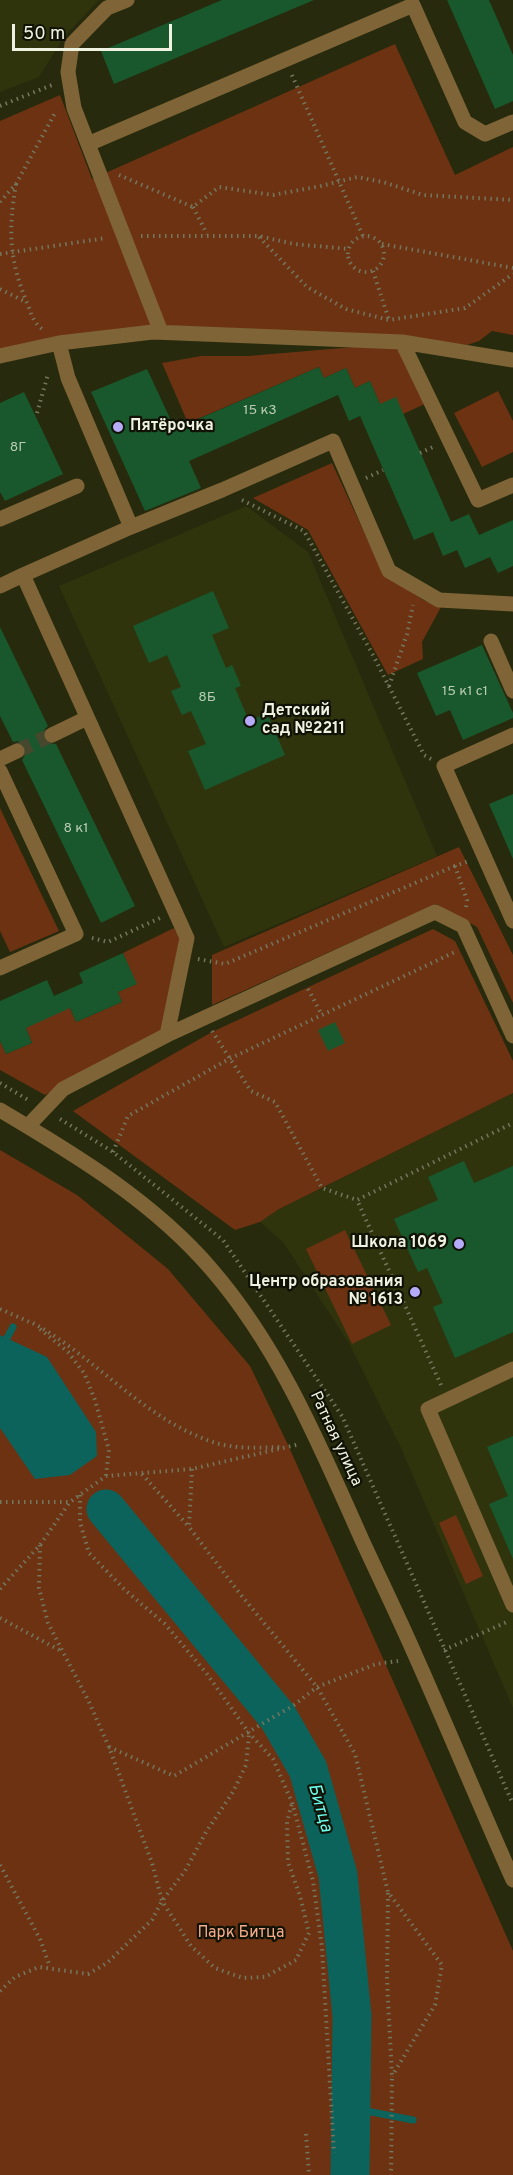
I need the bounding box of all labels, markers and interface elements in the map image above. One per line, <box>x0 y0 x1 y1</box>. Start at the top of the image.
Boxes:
scale bar <box>15 12 176 50</box>
text: 50 m <box>23 23 65 46</box>
house number: 15 к3 <box>243 403 277 419</box>
place label: Пятёрочка <box>130 417 214 437</box>
marker: Пятёрочка <box>111 420 125 434</box>
house number: 8Г <box>10 440 26 456</box>
house number: 15 к1 с1 <box>442 684 488 700</box>
house number: 8Б <box>198 690 216 706</box>
place label: Детский сад №2211 <box>262 702 345 740</box>
marker: Детский сад №2211 <box>243 714 257 728</box>
house number: 8 к1 <box>63 821 89 837</box>
place label: Школа 1069 <box>351 1234 447 1254</box>
marker: Школа 1069 <box>452 1237 466 1251</box>
place label: Центр образования № 1613 <box>249 1273 403 1311</box>
marker: Центр образования № 1613 <box>408 1285 422 1299</box>
street label: Ратная улица <box>305 1389 365 1489</box>
water label: Битца <box>302 1781 336 1835</box>
park label: Парк Битца <box>198 1924 284 1944</box>

